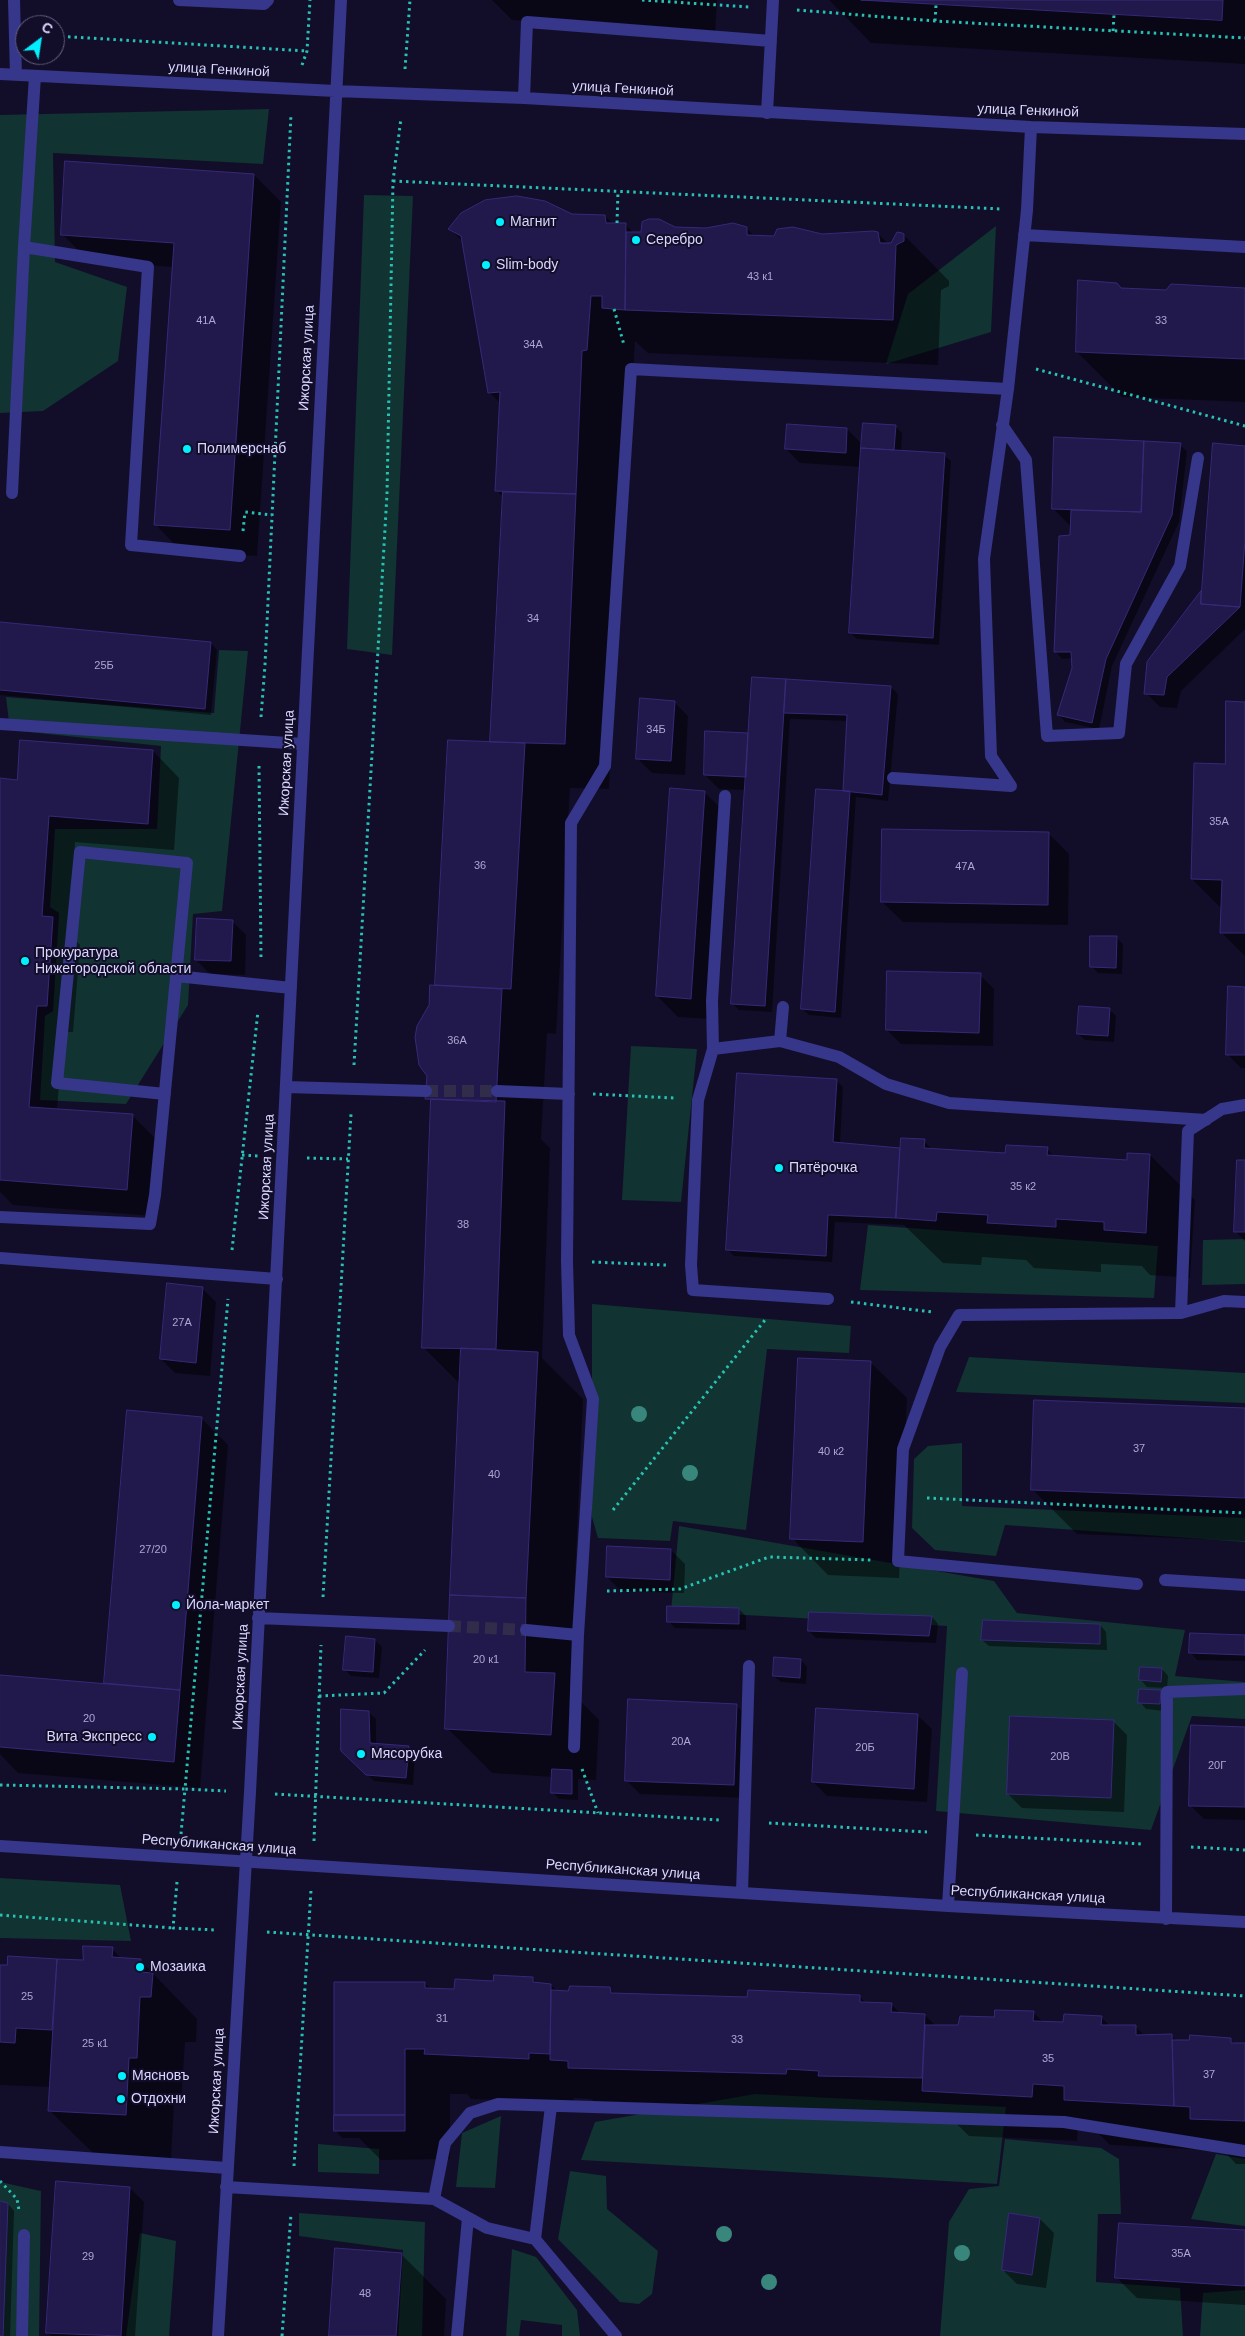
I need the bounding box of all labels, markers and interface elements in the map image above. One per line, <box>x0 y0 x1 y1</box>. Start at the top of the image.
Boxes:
north arrow <box>15 15 65 65</box>
text: С <box>39 19 56 37</box>
street label: улица Генкиной <box>168 59 270 81</box>
street label: улица Генкиной <box>572 78 674 100</box>
street label: улица Генкиной <box>977 101 1079 121</box>
place label: Магнит <box>510 214 557 230</box>
marker: Магнит <box>494 216 506 228</box>
place label: Серебро <box>646 232 703 248</box>
marker: Серебро <box>630 234 642 246</box>
place label: Slim-body <box>496 257 558 273</box>
marker: Slim-body <box>480 259 492 271</box>
house number: 43 к1 <box>747 270 773 284</box>
street label: Ижорская улица <box>296 305 318 411</box>
house number: 41А <box>196 314 216 328</box>
house number: 33 <box>1155 314 1167 328</box>
house number: 34А <box>523 338 543 352</box>
place label: Полимерснаб <box>197 441 286 457</box>
marker: Полимерснаб <box>181 443 193 455</box>
house number: 34 <box>527 612 539 626</box>
house number: 25Б <box>94 659 114 673</box>
street label: Ижорская улица <box>276 710 298 816</box>
house number: 34Б <box>646 723 666 737</box>
house number: 35А <box>1209 815 1229 829</box>
house number: 36 <box>474 859 486 873</box>
house number: 47А <box>955 860 975 874</box>
place label: Прокуратура Нижегородской области <box>35 945 191 978</box>
marker: Прокуратура Нижегородской области <box>19 955 31 967</box>
house number: 36А <box>447 1034 467 1048</box>
street label: Ижорская улица <box>256 1114 278 1220</box>
place label: Пятёрочка <box>789 1160 858 1176</box>
marker: Пятёрочка <box>773 1162 785 1174</box>
house number: 35 к2 <box>1010 1180 1036 1194</box>
house number: 38 <box>457 1218 469 1232</box>
house number: 27А <box>172 1316 192 1330</box>
house number: 37 <box>1133 1442 1145 1456</box>
house number: 40 к2 <box>818 1445 844 1459</box>
house number: 40 <box>488 1468 500 1482</box>
house number: 27/20 <box>139 1543 167 1557</box>
place label: Йола-маркет <box>186 1597 269 1613</box>
marker: Йола-маркет <box>170 1599 182 1611</box>
street label: Ижорская улица <box>230 1624 252 1730</box>
house number: 20 к1 <box>473 1653 499 1667</box>
house number: 20 <box>83 1712 95 1726</box>
place label: Вита Экспресс <box>46 1729 142 1745</box>
marker: Вита Экспресс <box>146 1731 158 1743</box>
house number: 20А <box>671 1735 691 1749</box>
house number: 20Б <box>855 1741 875 1755</box>
place label: Мясорубка <box>371 1746 442 1762</box>
marker: Мясорубка <box>355 1748 367 1760</box>
house number: 20В <box>1050 1750 1070 1764</box>
house number: 20Г <box>1208 1759 1226 1773</box>
street label: Республиканская улица <box>141 1831 297 1859</box>
street label: Республиканская улица <box>545 1856 701 1884</box>
street label: Республиканская улица <box>950 1883 1106 1907</box>
place label: Мозаика <box>150 1959 206 1975</box>
marker: Мозаика <box>134 1961 146 1973</box>
house number: 25 <box>21 1990 33 2004</box>
house number: 31 <box>436 2012 448 2026</box>
street label: Ижорская улица <box>206 2028 228 2134</box>
house number: 33 <box>731 2033 743 2047</box>
house number: 25 к1 <box>82 2037 108 2051</box>
house number: 35 <box>1042 2052 1054 2066</box>
place label: Мясновъ <box>132 2068 189 2084</box>
house number: 37 <box>1203 2068 1215 2082</box>
marker: Мясновъ <box>116 2070 128 2082</box>
place label: Отдохни <box>131 2091 186 2107</box>
marker: Отдохни <box>115 2093 127 2105</box>
house number: 35А <box>1171 2247 1191 2261</box>
house number: 29 <box>82 2250 94 2264</box>
house number: 48 <box>359 2287 371 2301</box>

